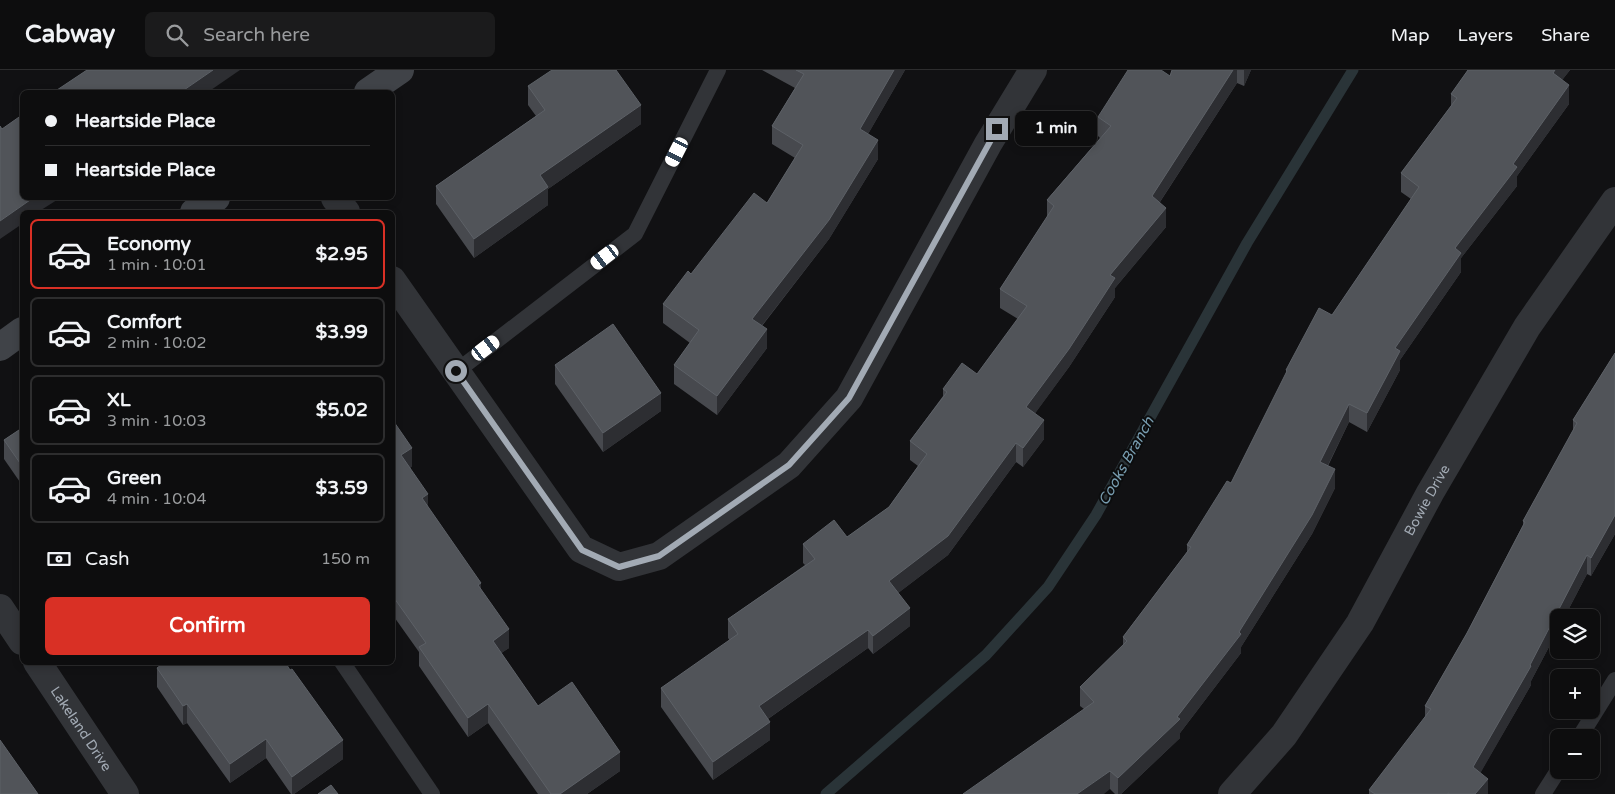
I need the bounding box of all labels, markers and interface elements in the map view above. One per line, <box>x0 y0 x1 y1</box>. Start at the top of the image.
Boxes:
search box <box>145 12 495 57</box>
text: Cabway <box>25 20 115 49</box>
icon: search <box>163 21 191 49</box>
text: Search here <box>203 24 310 46</box>
text: Map <box>1391 24 1430 46</box>
text: Layers <box>1458 24 1513 46</box>
text: Share <box>1541 24 1590 46</box>
text: Heartside Place <box>75 110 215 132</box>
callout: 1 min <box>1014 112 1097 146</box>
route end <box>986 118 1008 140</box>
text: 1 min <box>1035 118 1077 138</box>
car <box>663 135 690 169</box>
text: Heartside Place <box>75 159 215 181</box>
icon: car <box>47 232 92 277</box>
text: Economy <box>107 233 191 255</box>
car <box>588 242 621 272</box>
text: $2.95 <box>316 243 368 265</box>
text: 1 min · 10:01 <box>107 255 206 275</box>
icon: car <box>47 310 92 355</box>
text: Comfort <box>107 311 181 333</box>
text: $3.99 <box>316 321 368 343</box>
text: 2 min · 10:02 <box>107 333 206 353</box>
car <box>469 333 502 363</box>
route start <box>445 360 467 382</box>
icon: car <box>47 388 92 433</box>
text: XL <box>107 389 131 411</box>
text: $5.02 <box>316 399 368 421</box>
text: 3 min · 10:03 <box>107 411 206 431</box>
water label: Cooks Branch <box>1094 413 1158 508</box>
street label: Bowie Drive <box>1401 462 1454 539</box>
icon: car <box>47 466 92 511</box>
text: Green <box>107 467 161 489</box>
text: $3.59 <box>316 477 368 499</box>
text: 4 min · 10:04 <box>107 489 206 509</box>
icon: cash <box>45 545 73 573</box>
text: Cash <box>85 548 130 570</box>
text: 150 m <box>321 549 370 569</box>
button: Confirm <box>45 597 370 655</box>
map controls <box>1550 609 1600 779</box>
button: layers <box>1550 609 1600 659</box>
button: + <box>1550 669 1600 719</box>
street label: Lakeland Drive <box>47 683 115 775</box>
button: − <box>1550 729 1600 779</box>

